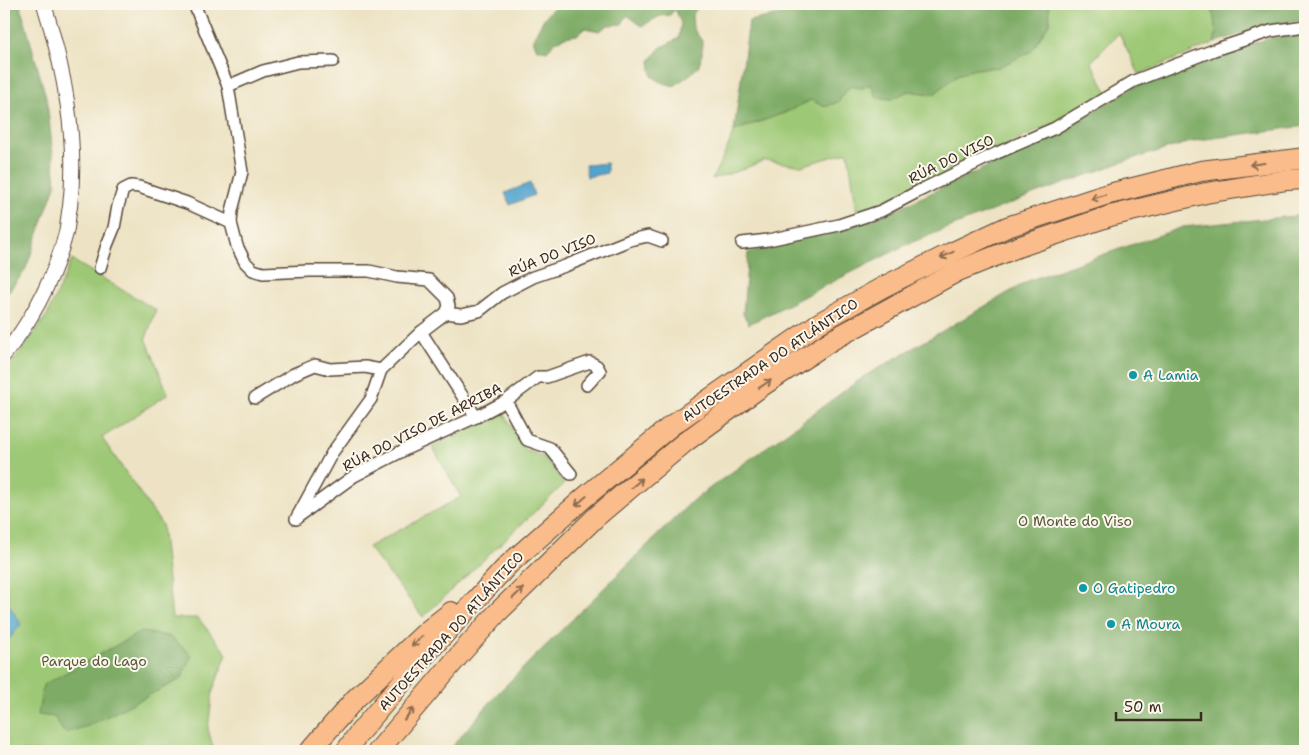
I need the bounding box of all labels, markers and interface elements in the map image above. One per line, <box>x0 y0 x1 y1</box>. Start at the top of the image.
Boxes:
street label: RÚA DO VISO <box>905 131 997 187</box>
one-way arrow <box>1249 159 1265 169</box>
one-way arrow <box>1091 193 1106 202</box>
street label: RÚA DO VISO <box>506 229 598 281</box>
one-way arrow <box>939 250 954 260</box>
street label: AUTOESTRADA DO ATLÁNTICO <box>679 294 861 426</box>
place label: A Lamia <box>1143 366 1199 384</box>
marker: A Lamia <box>1127 369 1139 381</box>
one-way arrow <box>758 378 772 388</box>
street label: RÚA DO VISO DE ARRIBA <box>339 379 505 475</box>
one-way arrow <box>630 477 643 488</box>
one-way arrow <box>574 495 587 507</box>
park label: O Monte do Viso <box>1018 512 1132 530</box>
street label: AUTOESTRADA DO ATLÁNTICO <box>375 548 527 714</box>
place label: O Gatipedro <box>1093 579 1175 597</box>
marker: O Gatipedro <box>1077 582 1089 594</box>
one-way arrow <box>511 587 524 599</box>
place label: A Moura <box>1121 615 1180 633</box>
marker: A Moura <box>1105 618 1117 630</box>
one-way arrow <box>411 635 424 647</box>
park label: Parque do Lago <box>41 652 147 670</box>
scale bar <box>1116 690 1202 722</box>
text: 50 m <box>1124 697 1162 717</box>
one-way arrow <box>404 708 415 721</box>

